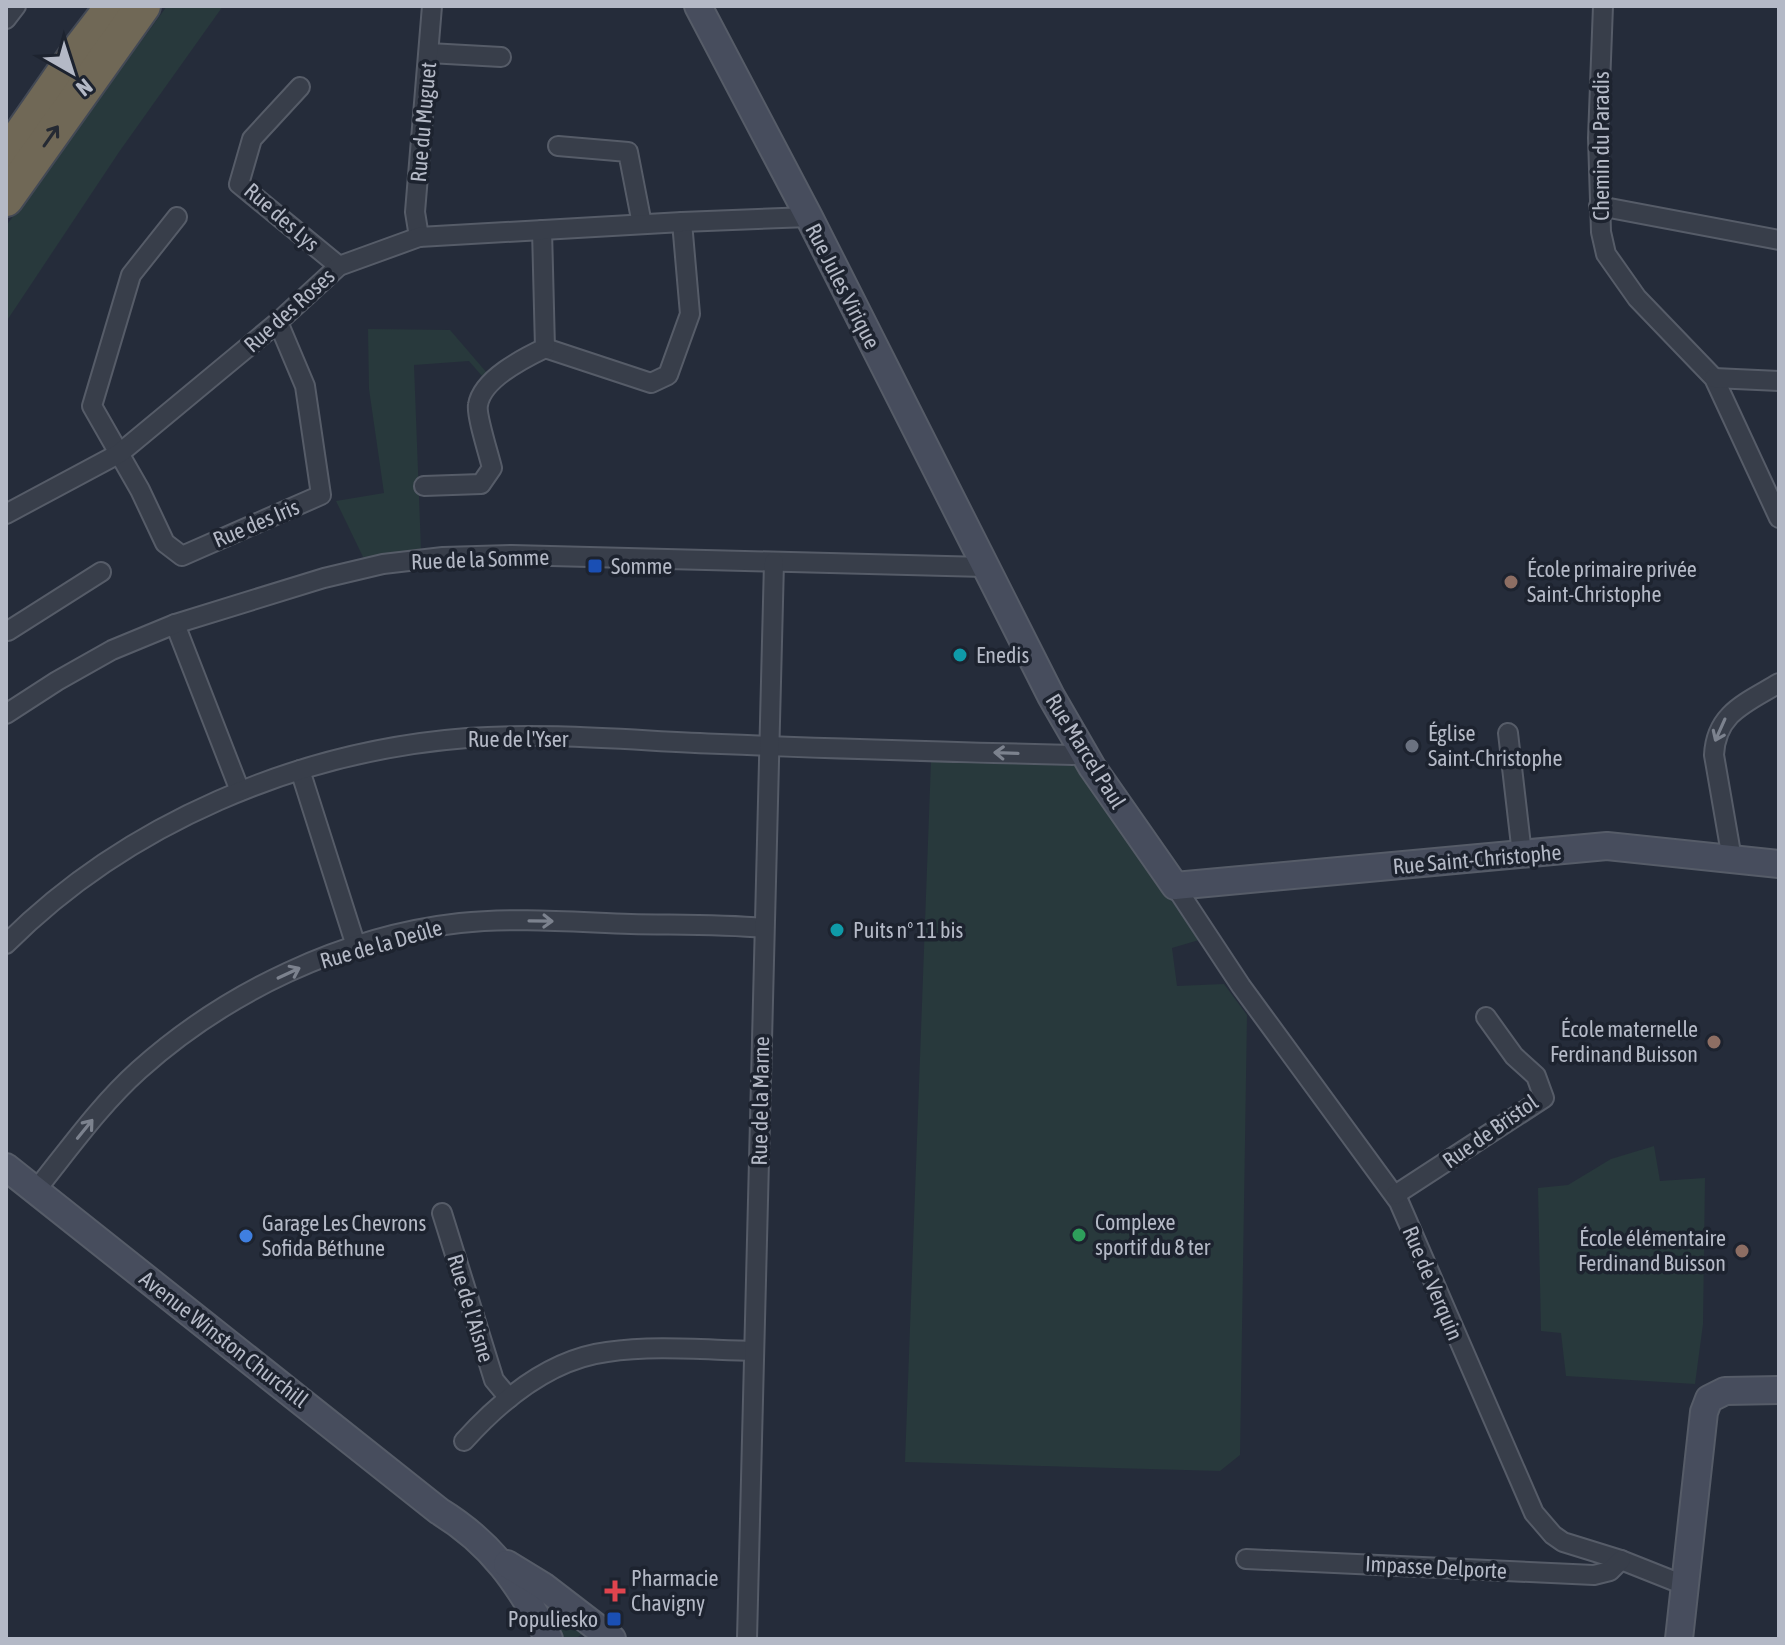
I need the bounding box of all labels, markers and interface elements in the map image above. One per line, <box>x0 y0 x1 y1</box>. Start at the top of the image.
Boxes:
north arrow <box>32 32 112 112</box>
street label: Rue du Muguet <box>405 61 441 183</box>
street label: Chemin du Paradis <box>1588 71 1614 221</box>
text: N <box>71 73 98 102</box>
one-way arrow <box>43 125 59 147</box>
street label: Rue des Lys <box>239 177 325 257</box>
street label: Rue Jules Virique <box>800 219 886 353</box>
street label: Rue des Roses <box>238 262 340 357</box>
street label: Rue des Iris <box>209 493 303 553</box>
street label: Rue de la Somme <box>410 544 550 574</box>
place label: Somme <box>611 553 672 579</box>
place label: École primaire privée Saint-Christophe <box>1527 556 1697 607</box>
marker: Somme <box>586 557 604 575</box>
marker: École primaire privée Saint-Christophe <box>1502 573 1520 591</box>
place label: Enedis <box>976 642 1029 668</box>
marker: Enedis <box>951 646 969 664</box>
street label: Rue Marcel Paul <box>1041 689 1132 813</box>
one-way arrow <box>1711 718 1726 742</box>
place label: Église Saint-Christophe <box>1428 720 1562 771</box>
street label: Rue de l'Yser <box>468 726 569 752</box>
marker: Église Saint-Christophe <box>1403 737 1421 755</box>
one-way arrow <box>993 746 1020 761</box>
street label: Rue Saint-Christophe <box>1392 839 1562 879</box>
one-way arrow <box>528 913 554 928</box>
street label: Rue de la Deûle <box>317 914 445 974</box>
place label: Puits n° 11 bis <box>853 917 964 943</box>
marker: Puits n° 11 bis <box>828 921 846 939</box>
one-way arrow <box>277 965 301 980</box>
place label: École maternelle Ferdinand Buisson <box>1550 1016 1698 1067</box>
marker: École maternelle Ferdinand Buisson <box>1705 1033 1723 1051</box>
street label: Rue de la Marne <box>746 1036 774 1166</box>
street label: Rue de Bristol <box>1437 1089 1543 1173</box>
one-way arrow <box>76 1119 93 1140</box>
place label: Complexe sportif du 8 ter <box>1095 1209 1211 1260</box>
place label: Garage Les Chevrons Sofida Béthune <box>262 1210 426 1261</box>
street label: Rue de Verquin <box>1397 1222 1469 1344</box>
place label: École élémentaire Ferdinand Buisson <box>1578 1225 1726 1276</box>
marker: Complexe sportif du 8 ter <box>1070 1226 1088 1244</box>
marker: Garage Les Chevrons Sofida Béthune <box>237 1227 255 1245</box>
marker: École élémentaire Ferdinand Buisson <box>1733 1242 1751 1260</box>
street label: Rue de l'Aisne <box>442 1251 500 1365</box>
street label: Avenue Winston Churchill <box>135 1265 314 1413</box>
street label: Impasse Delporte <box>1364 1550 1508 1584</box>
place label: Pharmacie Chavigny <box>631 1565 718 1616</box>
marker: Pharmacie Chavigny <box>606 1582 624 1600</box>
place label: Populiesko <box>508 1606 598 1632</box>
marker: Populiesko <box>605 1610 623 1628</box>

